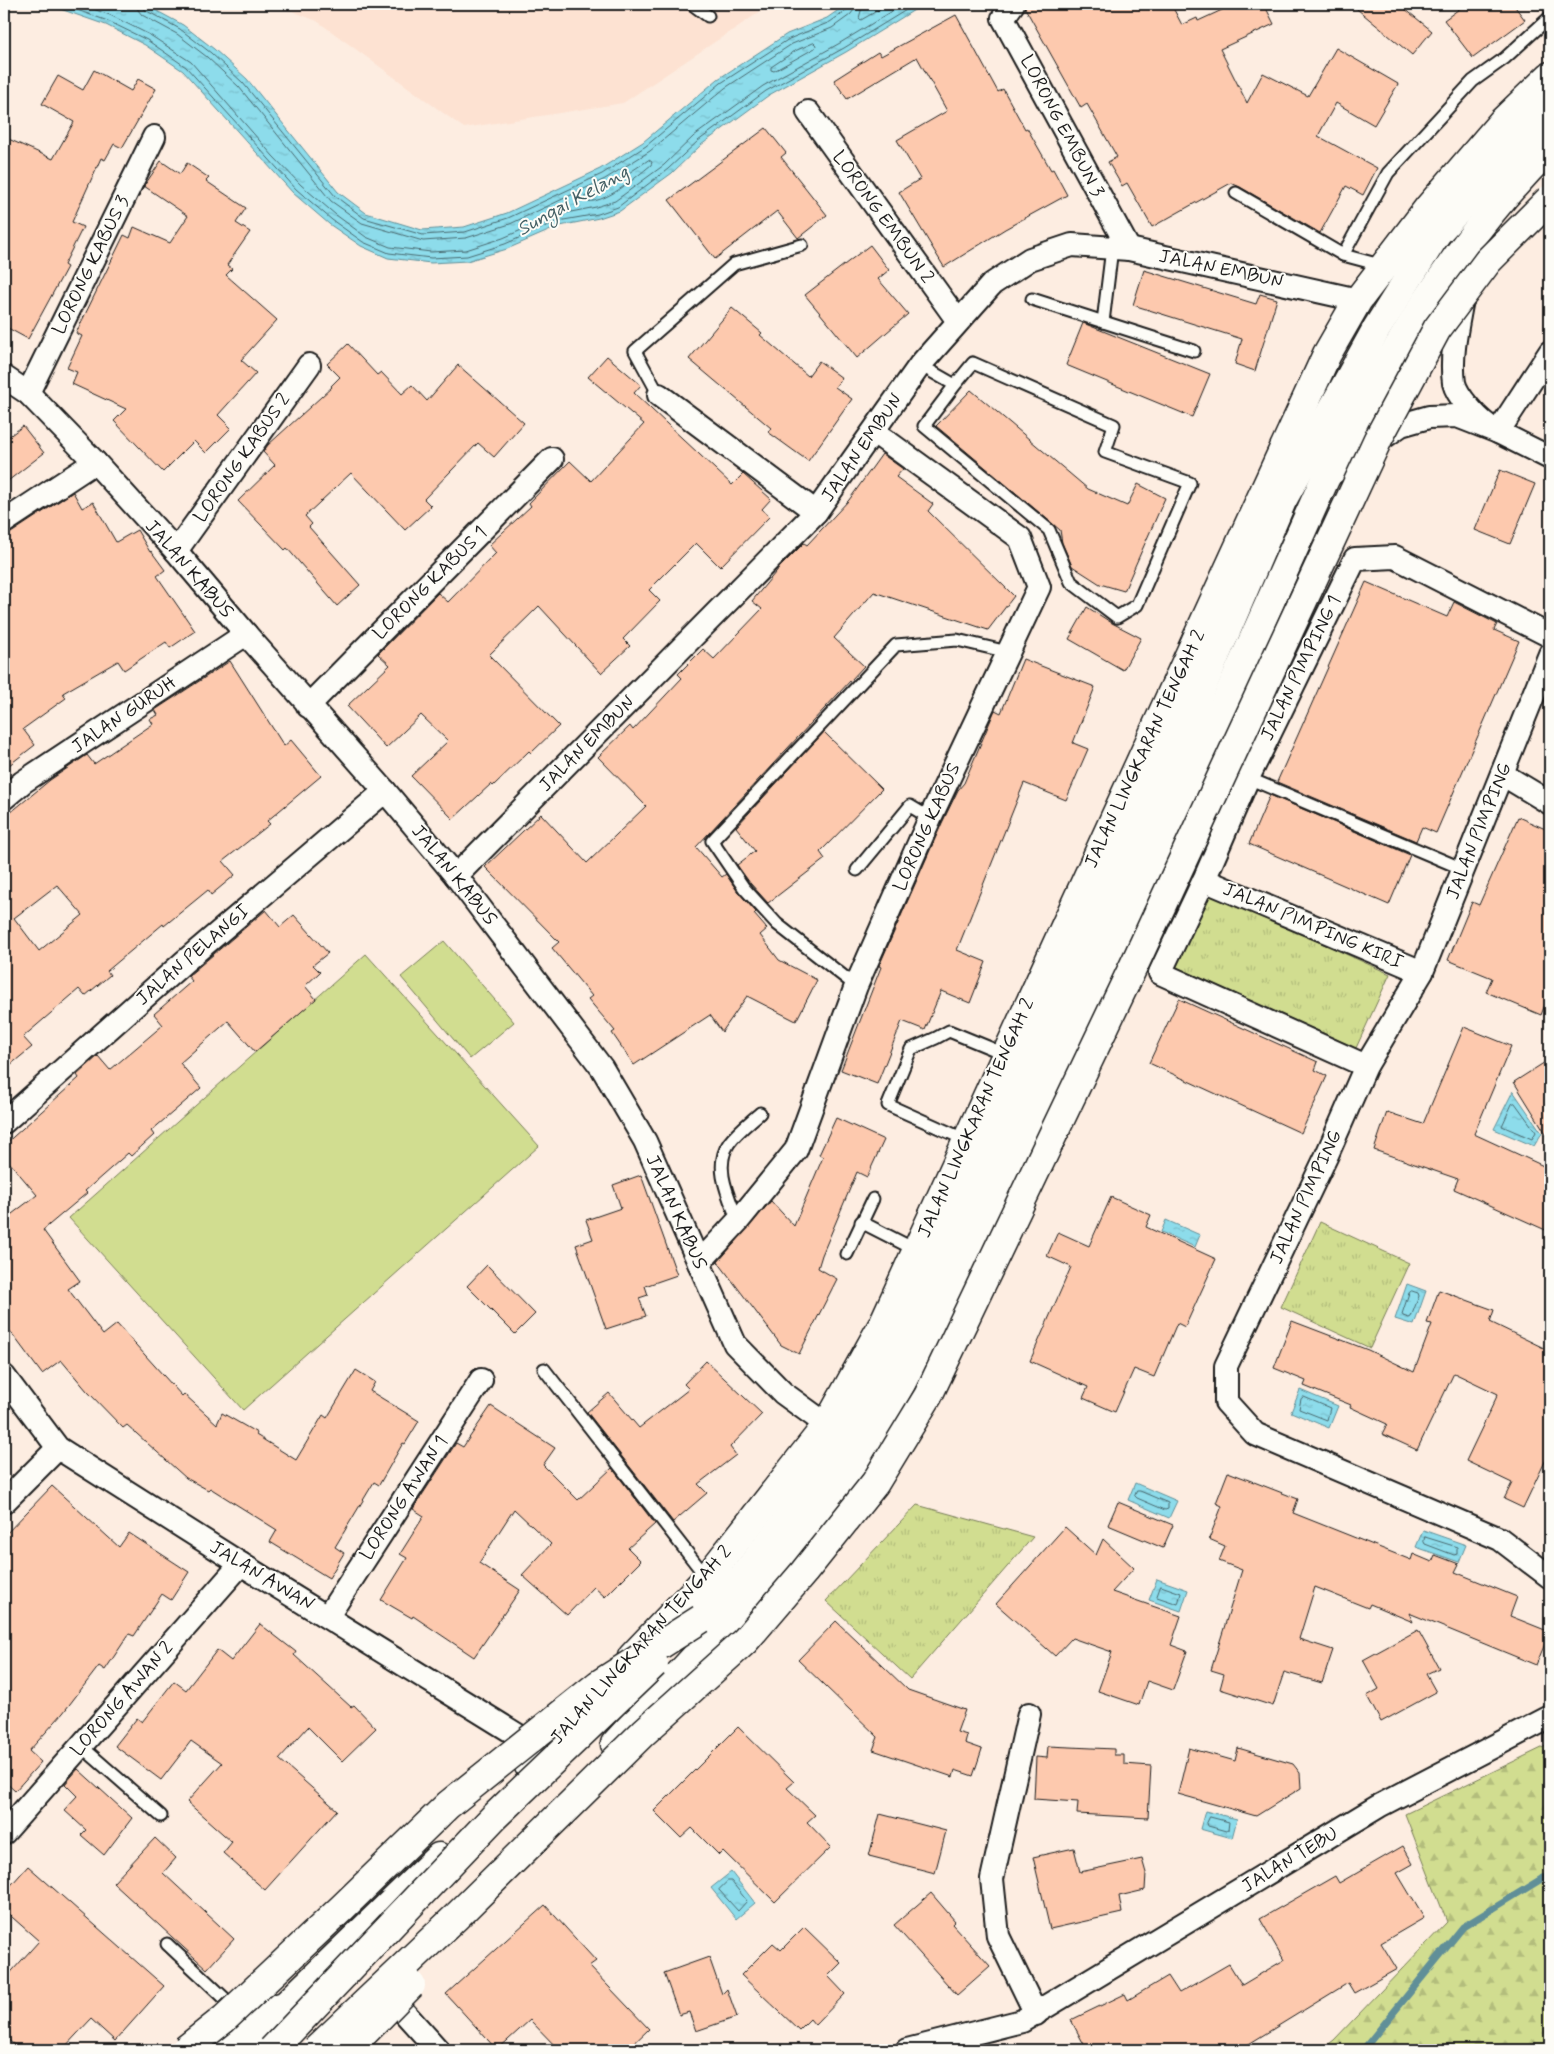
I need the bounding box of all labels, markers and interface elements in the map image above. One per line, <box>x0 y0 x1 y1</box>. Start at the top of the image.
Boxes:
street label: LORONG EMBUN 3 <box>1014 51 1110 202</box>
street label: LORONG EMBUN 2 <box>826 146 940 288</box>
water label: Sungai Kelang <box>512 159 635 245</box>
street label: LORONG KABUS 3 <box>47 191 136 339</box>
street label: JALAN EMBUN <box>1157 244 1285 294</box>
street label: LORONG KABUS 2 <box>188 388 296 528</box>
street label: JALAN EMBUN <box>815 389 909 507</box>
street label: JALAN KABUS <box>139 514 239 624</box>
street label: LORONG KABUS 1 <box>368 521 492 645</box>
street label: JALAN PIMPING 1 <box>1255 591 1347 745</box>
street label: JALAN LINGKARAN TENGAH 2 <box>1079 626 1211 872</box>
street label: JALAN GURUH <box>67 671 181 759</box>
street label: JALAN EMBUN <box>533 690 641 798</box>
street label: LORONG KABUS <box>888 759 966 895</box>
street label: JALAN PIMPING <box>1440 759 1518 903</box>
street label: JALAN KABUS <box>406 819 503 931</box>
street label: JALAN PIMPING KIRI <box>1219 877 1407 975</box>
street label: JALAN PELANGI <box>131 899 255 1011</box>
street label: JALAN LINGKARAN TENGAH 2 <box>912 994 1040 1242</box>
street label: JALAN PIMPING <box>1264 1126 1348 1268</box>
street label: JALAN KABUS <box>640 1151 713 1274</box>
street label: LORONG AWAN 1 <box>354 1431 454 1565</box>
street label: JALAN AWAN <box>205 1535 319 1617</box>
street label: JALAN LINGKARAN TENGAH 2 <box>545 1540 737 1750</box>
street label: LORONG AWAN 2 <box>65 1636 179 1762</box>
street label: JALAN TEBU <box>1237 1821 1343 1899</box>

